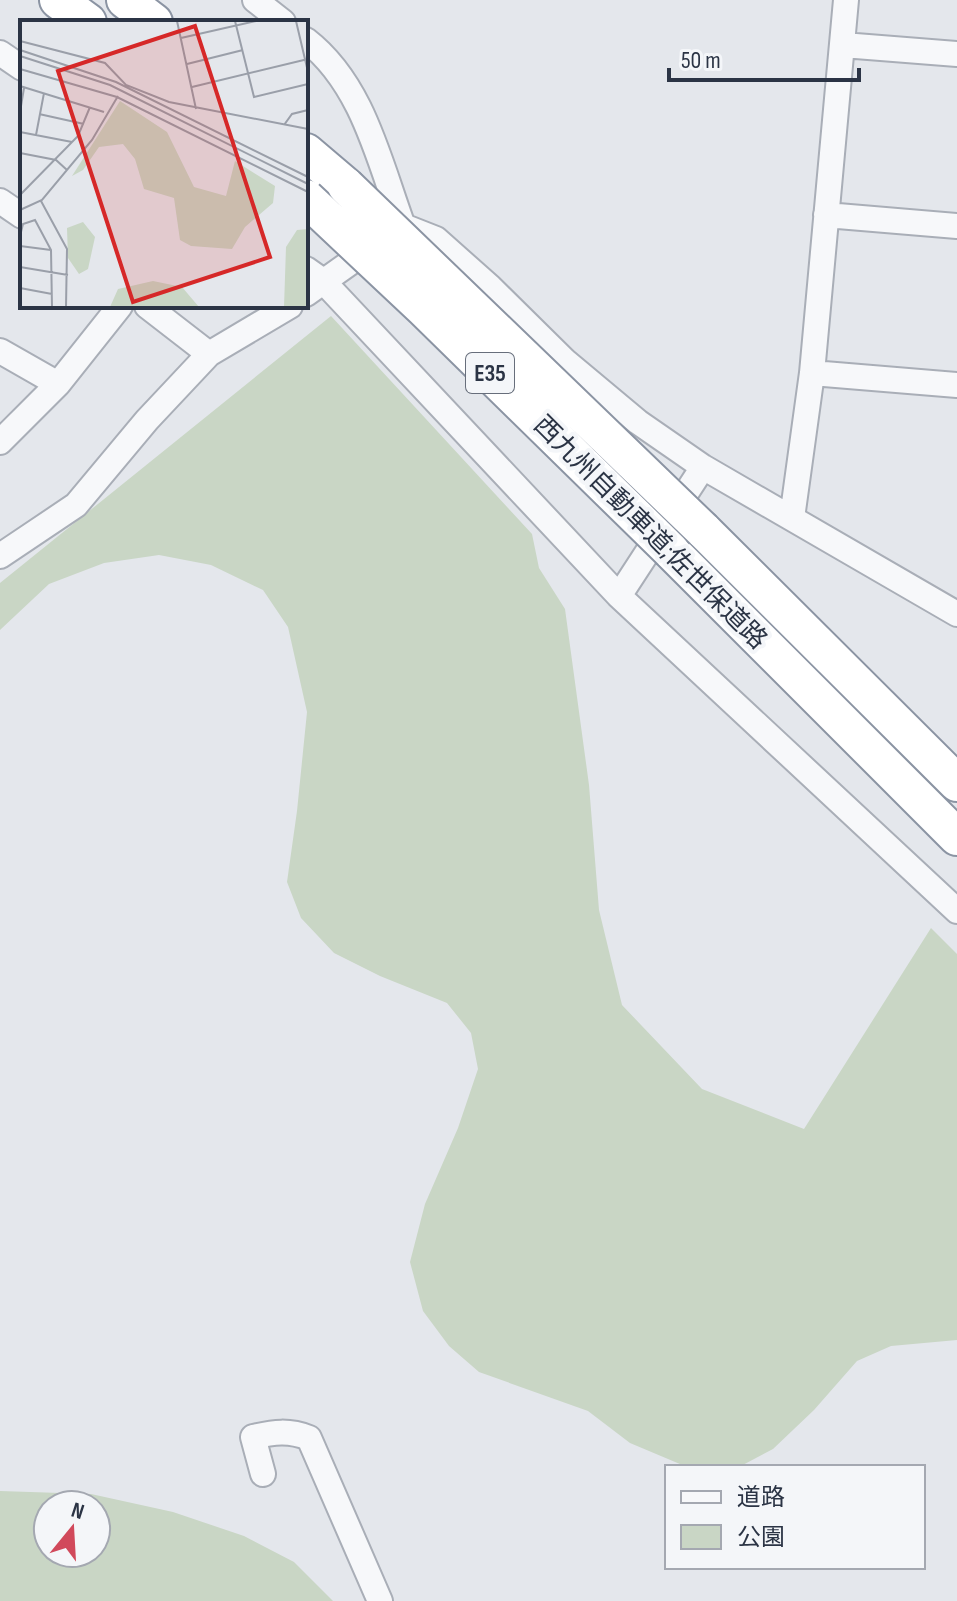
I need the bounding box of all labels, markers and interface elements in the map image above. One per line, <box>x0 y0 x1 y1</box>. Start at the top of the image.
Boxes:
inset map <box>20 20 308 308</box>
scale bar <box>669 32 859 82</box>
text: 50 m <box>681 46 721 75</box>
road number: E35 <box>466 353 514 393</box>
street label: 西九州自動車道;佐世保道路 <box>527 410 773 656</box>
legend <box>665 1465 925 1569</box>
text: 道路 <box>737 1483 785 1512</box>
north arrow <box>32 1489 112 1569</box>
text: N <box>68 1497 87 1526</box>
text: 公園 <box>737 1523 785 1552</box>

